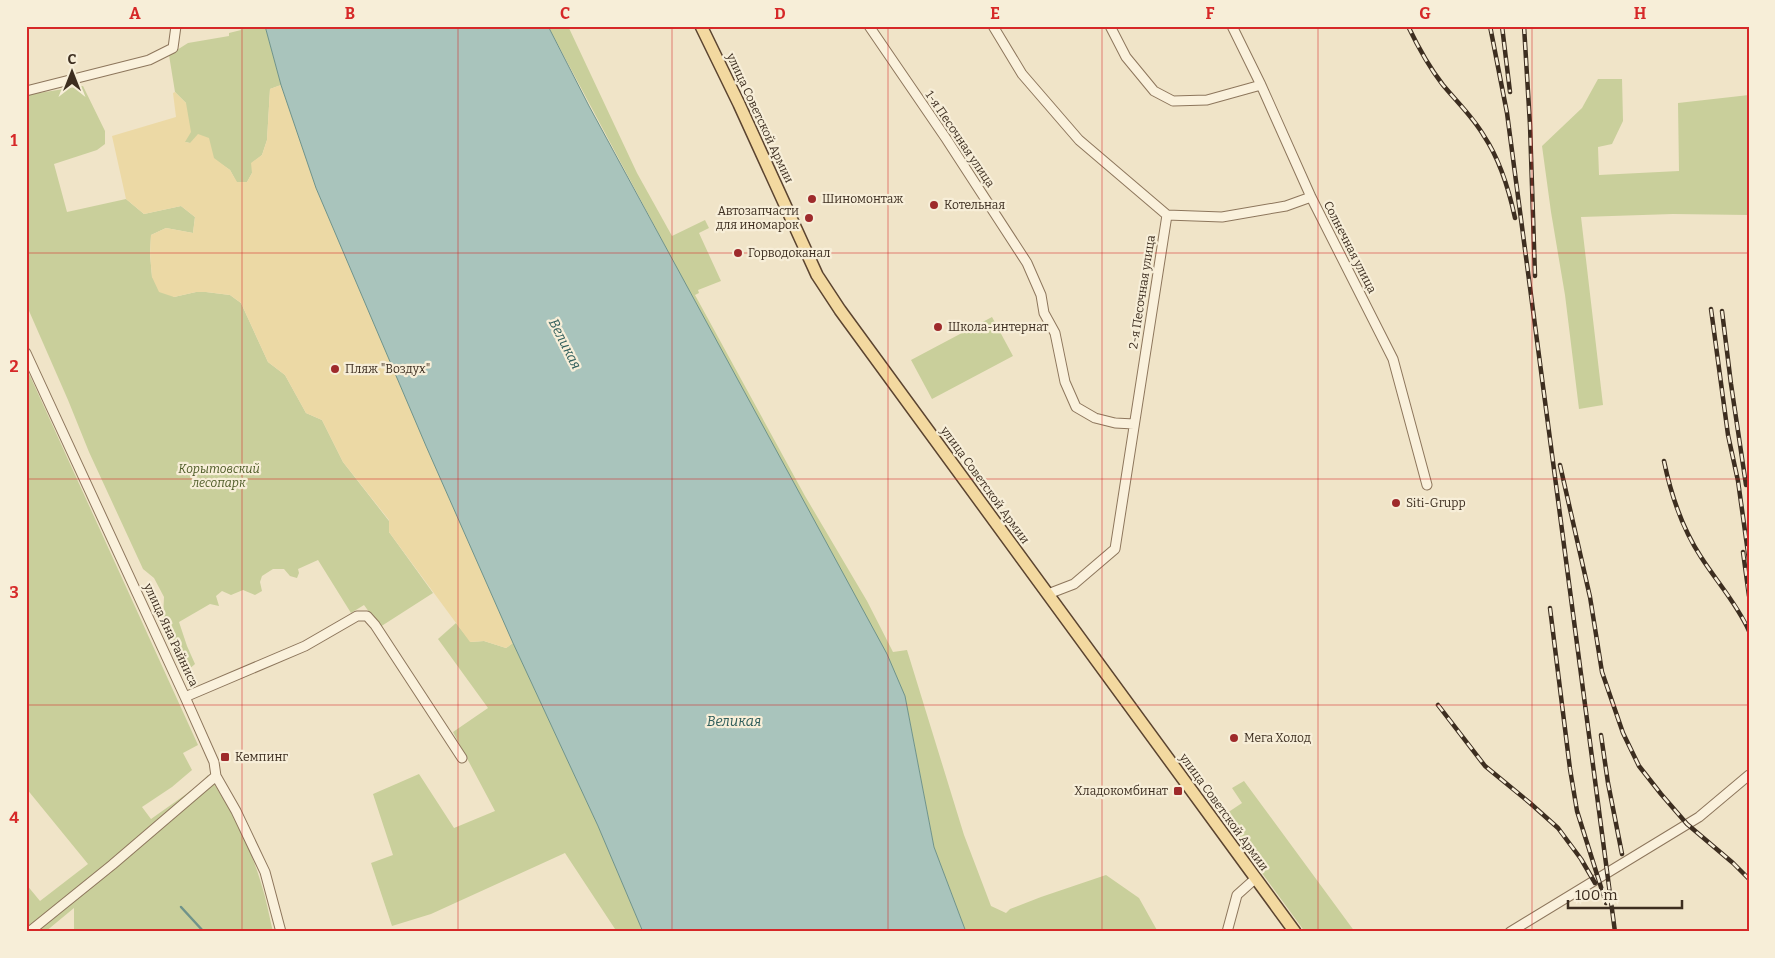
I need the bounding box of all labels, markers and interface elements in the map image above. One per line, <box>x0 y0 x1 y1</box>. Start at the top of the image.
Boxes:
text: A <box>129 4 141 23</box>
text: B <box>345 4 355 23</box>
text: C <box>560 4 570 23</box>
text: D <box>774 4 786 23</box>
text: E <box>990 4 1000 23</box>
text: F <box>1206 4 1215 23</box>
text: G <box>1419 4 1431 23</box>
text: H <box>1634 4 1647 23</box>
north arrow <box>48 48 98 98</box>
street label: улица Советской Армии <box>723 50 796 185</box>
text: С <box>68 51 77 68</box>
street label: 1-я Песочная улица <box>922 88 998 190</box>
text: 1 <box>11 131 18 150</box>
place label: Шиномонтаж <box>822 192 903 206</box>
marker: Шиномонтаж <box>806 193 818 205</box>
place label: Котельная <box>944 198 1005 212</box>
marker: Котельная <box>928 199 940 211</box>
street label: Солнечная улица <box>1321 199 1379 296</box>
place label: Автозапчасти для иномарок <box>716 204 799 232</box>
marker: Автозапчасти для иномарок <box>803 212 815 224</box>
street label: 2-я Песочная улица <box>1126 234 1158 350</box>
place label: Горводоканал <box>748 246 830 260</box>
marker: Горводоканал <box>732 247 744 259</box>
water label: Великая <box>545 316 585 372</box>
place label: Школа-интернат <box>948 320 1048 334</box>
marker: Школа-интернат <box>932 321 944 333</box>
text: 2 <box>9 357 19 376</box>
place label: Пляж "Воздух" <box>345 362 430 376</box>
marker: Пляж "Воздух" <box>329 363 341 375</box>
street label: улица Советской Армии <box>937 423 1032 546</box>
park label: Корытовский лесопарк <box>178 462 260 490</box>
place label: Siti-Grupp <box>1406 496 1466 510</box>
marker: Siti-Grupp <box>1390 497 1402 509</box>
street label: улица Яна Райниса <box>141 580 201 689</box>
text: 3 <box>9 583 19 602</box>
water label: Великая <box>707 713 761 730</box>
place label: Мега Холод <box>1244 731 1311 745</box>
marker: Мега Холод <box>1228 732 1240 744</box>
place label: Кемпинг <box>235 750 288 764</box>
street label: улица Советской Армии <box>1176 750 1271 873</box>
marker: Кемпинг <box>219 751 231 763</box>
place label: Хладокомбинат <box>1074 784 1168 798</box>
marker: Хладокомбинат <box>1172 785 1184 797</box>
text: 4 <box>9 808 19 827</box>
scale bar <box>1568 878 1681 910</box>
text: 100 m <box>1575 886 1618 904</box>

